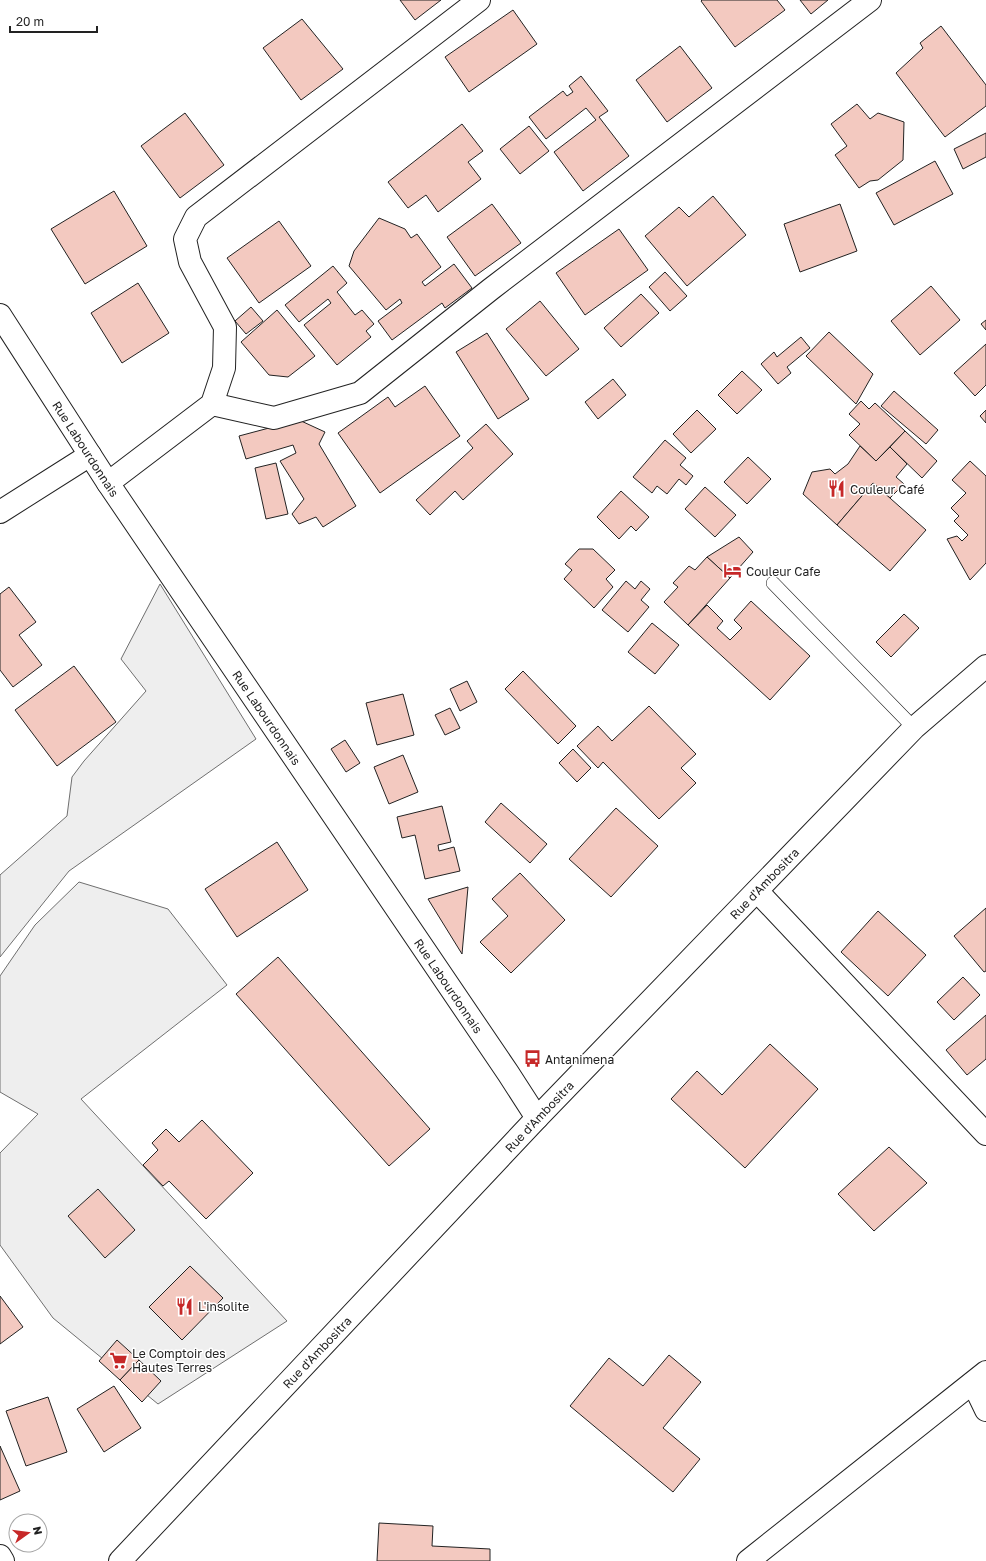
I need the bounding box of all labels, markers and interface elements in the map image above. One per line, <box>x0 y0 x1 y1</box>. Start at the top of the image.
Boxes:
scale bar <box>10 8 97 34</box>
text: 20 m <box>16 14 44 29</box>
street label: Rue Labourdonnais <box>50 398 123 499</box>
restaurant icon: Couleur Café <box>827 479 847 499</box>
place label: Couleur Café <box>850 482 924 497</box>
hotel icon: Couleur Cafe <box>723 561 743 581</box>
place label: Couleur Cafe <box>746 564 820 579</box>
street label: Rue Labourdonnais <box>230 667 304 768</box>
street label: Rue d'Ambositra <box>726 844 802 922</box>
street label: Rue Labourdonnais <box>411 935 486 1036</box>
bus stop icon: Antanimena <box>522 1049 542 1069</box>
place label: Antanimena <box>545 1052 614 1067</box>
street label: Rue d'Ambositra <box>501 1077 577 1155</box>
restaurant icon: L'insolite <box>175 1296 195 1316</box>
place label: L'insolite <box>198 1299 249 1314</box>
street label: Rue d'Ambositra <box>279 1313 354 1391</box>
place label: Le Comptoir des Hautes Terres <box>132 1346 226 1375</box>
supermarket icon: Le Comptoir des Hautes Terres <box>109 1350 129 1370</box>
north arrow <box>8 1513 48 1553</box>
text: N <box>31 1525 46 1536</box>

